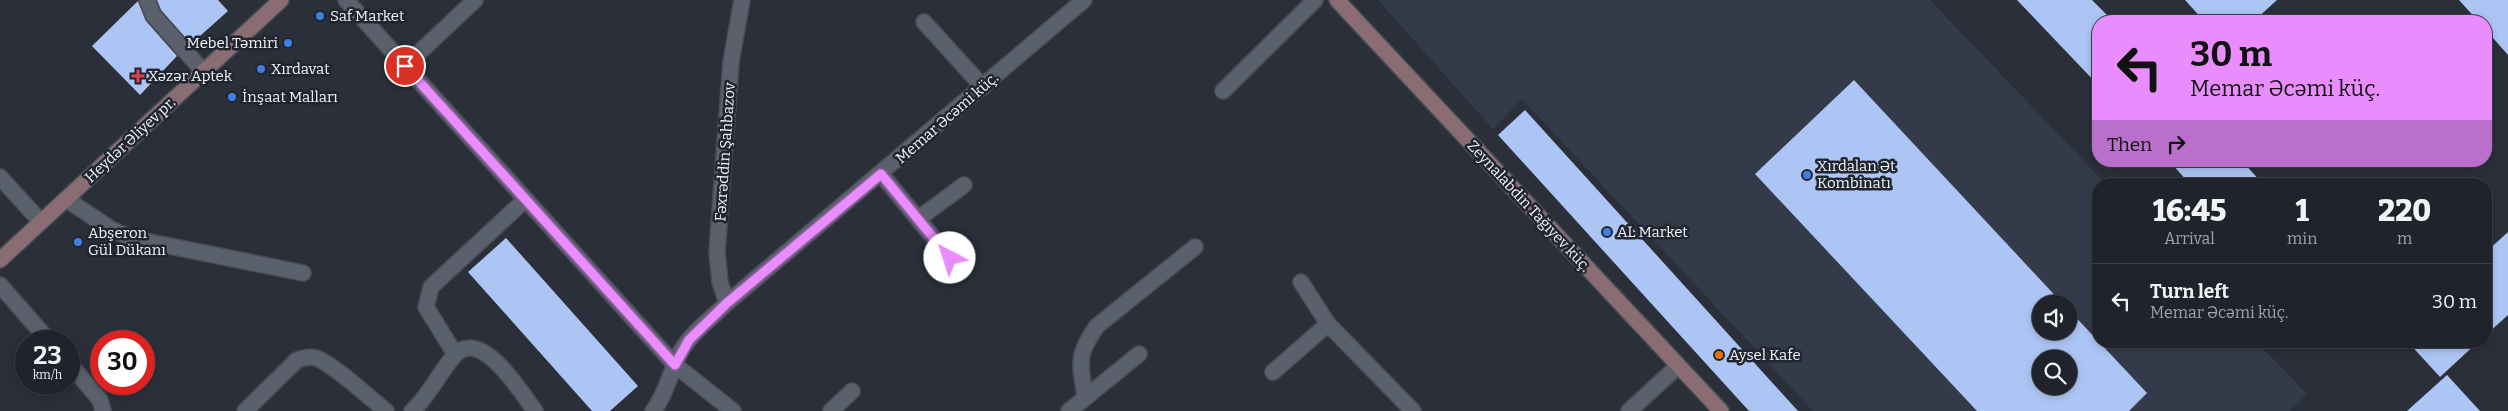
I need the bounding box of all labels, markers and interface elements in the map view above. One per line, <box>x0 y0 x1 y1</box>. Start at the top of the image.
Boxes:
place label: Saf Market <box>330 7 405 25</box>
marker: Saf Market <box>314 10 326 22</box>
text: 30 m <box>2190 33 2272 75</box>
place label: Mebel Təmiri <box>187 34 279 52</box>
icon: left <box>2107 35 2172 100</box>
marker: Mebel Təmiri <box>282 37 294 49</box>
pin <box>384 45 426 87</box>
icon: arrive <box>391 52 419 80</box>
place label: Xırdavat <box>271 60 330 78</box>
marker: Xırdavat <box>255 63 267 75</box>
place label: Xəzər Aptek <box>148 67 233 85</box>
street label: Memar Əcəmi küç. <box>892 69 1002 167</box>
marker: Xəzər Aptek <box>132 70 144 82</box>
text: Memar Əcəmi küç. <box>2190 75 2380 102</box>
street label: Fəxrəddin Şahbazov <box>711 82 739 222</box>
place label: İnşaat Malları <box>242 88 338 106</box>
marker: İnşaat Malları <box>226 91 238 103</box>
street label: Heydər Əliyev pr. <box>81 94 179 186</box>
icon: right <box>2162 130 2190 158</box>
text: Then <box>2107 133 2152 156</box>
street label: Zeynalabdin Tağıyev küç. <box>1463 137 1595 275</box>
place label: Xırdalan Ət Kombinatı <box>1817 157 1896 192</box>
marker: Xırdalan Ət Kombinatı <box>1801 169 1813 181</box>
text: 16:45 <box>2153 193 2226 229</box>
text: 1 <box>2296 193 2309 229</box>
text: 220 <box>2378 193 2431 229</box>
place label: AL Market <box>1617 223 1688 241</box>
place label: Abşeron Gül Dükanı <box>88 224 166 259</box>
marker: AL Market <box>1601 226 1613 238</box>
text: Arrival <box>2164 229 2215 248</box>
text: min <box>2287 229 2317 248</box>
text: m <box>2397 229 2412 248</box>
position arrow <box>923 231 975 283</box>
marker: Abşeron Gül Dükanı <box>72 236 84 248</box>
text: Turn left <box>2150 280 2229 303</box>
icon: left <box>2107 287 2135 315</box>
text: 30 m <box>2432 290 2477 313</box>
map controls <box>2032 295 2077 395</box>
button: sound <box>2032 295 2077 340</box>
text: Memar Əcəmi küç. <box>2150 303 2288 322</box>
speed limit sign: 30 <box>90 330 155 395</box>
text: 23 <box>33 341 62 371</box>
place label: Aysel Kafe <box>1729 346 1801 364</box>
marker: Aysel Kafe <box>1713 349 1725 361</box>
button: search <box>2032 350 2077 395</box>
text: km/h <box>33 368 62 382</box>

